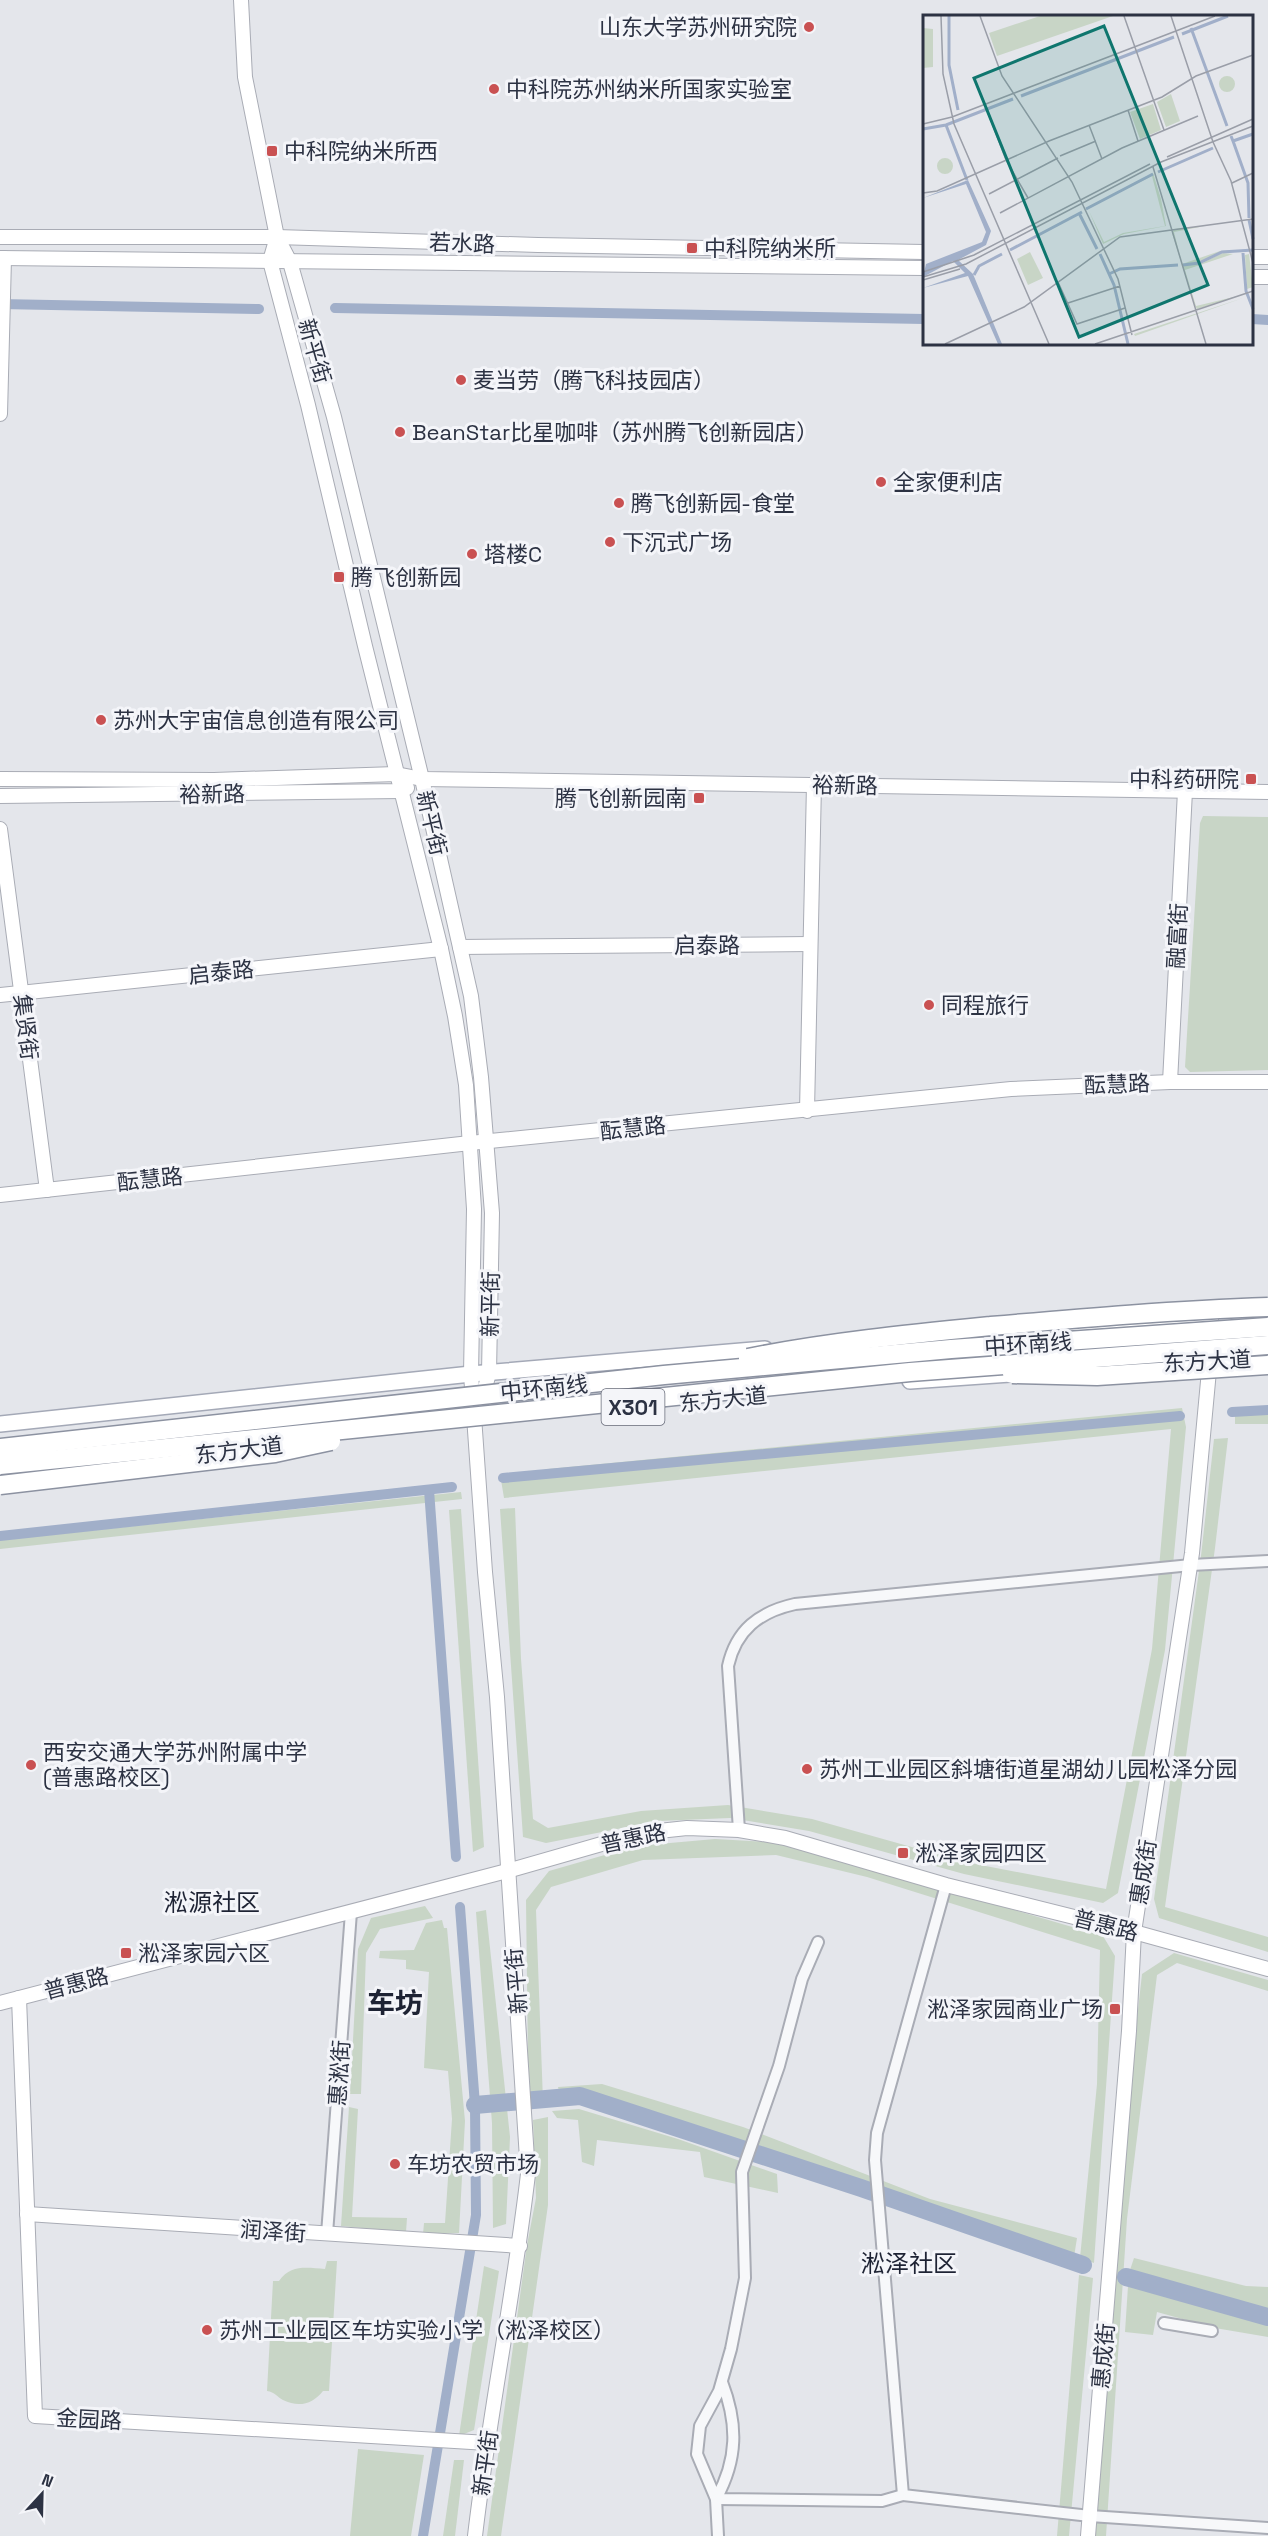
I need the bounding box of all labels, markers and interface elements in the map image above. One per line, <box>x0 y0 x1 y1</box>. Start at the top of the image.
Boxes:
place label: 山东大学苏州研究院 <box>599 13 797 41</box>
inset map <box>923 15 1253 345</box>
marker: 山东大学苏州研究院 <box>802 20 816 34</box>
place label: 中科院苏州纳米所国家实验室 <box>506 75 792 103</box>
marker: 中科院苏州纳米所国家实验室 <box>487 82 501 96</box>
place label: 中科院纳米所西 <box>284 137 438 165</box>
marker: 中科院纳米所西 <box>265 144 279 158</box>
street label: 若水路 <box>429 228 495 258</box>
place label: 中科院纳米所 <box>704 234 836 262</box>
marker: 中科院纳米所 <box>685 241 699 255</box>
street label: 新平街 <box>292 315 338 387</box>
place label: 麦当劳（腾飞科技园店） <box>473 366 715 394</box>
marker: 麦当劳（腾飞科技园店） <box>454 373 468 387</box>
place label: BeanStar比星咖啡（苏州腾飞创新园店） <box>412 418 818 446</box>
marker: BeanStar比星咖啡（苏州腾飞创新园店） <box>393 425 407 439</box>
place label: 全家便利店 <box>893 468 1003 496</box>
marker: 全家便利店 <box>874 475 888 489</box>
place label: 腾飞创新园-食堂 <box>631 489 795 517</box>
marker: 腾飞创新园-食堂 <box>612 496 626 510</box>
place label: 下沉式广场 <box>622 528 732 556</box>
marker: 下沉式广场 <box>603 535 617 549</box>
place label: 塔楼C <box>484 540 542 568</box>
marker: 塔楼C <box>465 547 479 561</box>
place label: 腾飞创新园 <box>351 563 461 591</box>
marker: 腾飞创新园 <box>332 570 346 584</box>
place label: 苏州大宇宙信息创造有限公司 <box>113 706 399 734</box>
marker: 苏州大宇宙信息创造有限公司 <box>94 713 108 727</box>
place label: 中科药研院 <box>1129 765 1239 793</box>
street label: 裕新路 <box>812 770 878 800</box>
marker: 中科药研院 <box>1244 772 1258 786</box>
street label: 裕新路 <box>179 779 245 809</box>
place label: 腾飞创新园南 <box>555 784 687 812</box>
street label: 新平街 <box>411 788 453 858</box>
marker: 腾飞创新园南 <box>692 791 706 805</box>
street label: 融富街 <box>1161 902 1193 970</box>
street label: 启泰路 <box>674 931 740 959</box>
street label: 启泰路 <box>187 955 255 989</box>
place label: 同程旅行 <box>941 991 1029 1019</box>
street label: 集贤街 <box>8 993 44 1061</box>
marker: 同程旅行 <box>922 998 936 1012</box>
street label: 酝慧路 <box>1084 1069 1150 1099</box>
street label: 酝慧路 <box>599 1111 667 1145</box>
street label: 酝慧路 <box>116 1162 184 1196</box>
street label: 新平街 <box>475 1271 505 1337</box>
street label: 中环南线 <box>983 1327 1073 1361</box>
street label: 东方大道 <box>1162 1345 1252 1377</box>
street label: 中环南线 <box>499 1369 589 1407</box>
street label: 东方大道 <box>678 1380 768 1418</box>
road number: X301 <box>602 1389 664 1425</box>
street label: 东方大道 <box>194 1431 284 1469</box>
place label: 西安交通大学苏州附属中学 (普惠路校区) <box>43 1738 307 1791</box>
place label: 苏州工业园区斜塘街道星湖幼儿园松泽分园 <box>819 1755 1237 1783</box>
marker: 西安交通大学苏州附属中学 (普惠路校区) <box>24 1758 38 1772</box>
marker: 苏州工业园区斜塘街道星湖幼儿园松泽分园 <box>800 1762 814 1776</box>
street label: 普惠路 <box>598 1817 668 1859</box>
street label: 惠成街 <box>1124 1837 1162 1907</box>
place label: 淞泽家园四区 <box>915 1839 1047 1867</box>
marker: 淞泽家园四区 <box>896 1846 910 1860</box>
district label: 淞源社区 <box>164 1887 260 1918</box>
street label: 普惠路 <box>1071 1903 1141 1947</box>
place label: 淞泽家园六区 <box>138 1939 270 1967</box>
marker: 淞泽家园六区 <box>119 1946 133 1960</box>
street label: 新平街 <box>499 1947 533 2015</box>
street label: 普惠路 <box>40 1961 112 2005</box>
district label: 车坊 <box>367 1985 423 2021</box>
place label: 淞泽家园商业广场 <box>927 1995 1103 2023</box>
marker: 淞泽家园商业广场 <box>1108 2002 1122 2016</box>
street label: 惠淞街 <box>323 2039 355 2107</box>
place label: 车坊农贸市场 <box>407 2150 539 2178</box>
marker: 车坊农贸市场 <box>388 2157 402 2171</box>
street label: 润泽街 <box>239 2215 307 2247</box>
district label: 淞泽社区 <box>861 2248 957 2279</box>
place label: 苏州工业园区车坊实验小学（淞泽校区） <box>219 2316 615 2344</box>
street label: 惠成街 <box>1086 2322 1120 2390</box>
marker: 苏州工业园区车坊实验小学（淞泽校区） <box>200 2323 214 2337</box>
street label: 金园路 <box>55 2403 123 2435</box>
street label: 新平街 <box>467 2428 503 2498</box>
north arrow <box>12 2464 72 2524</box>
text: N <box>39 2469 56 2492</box>

